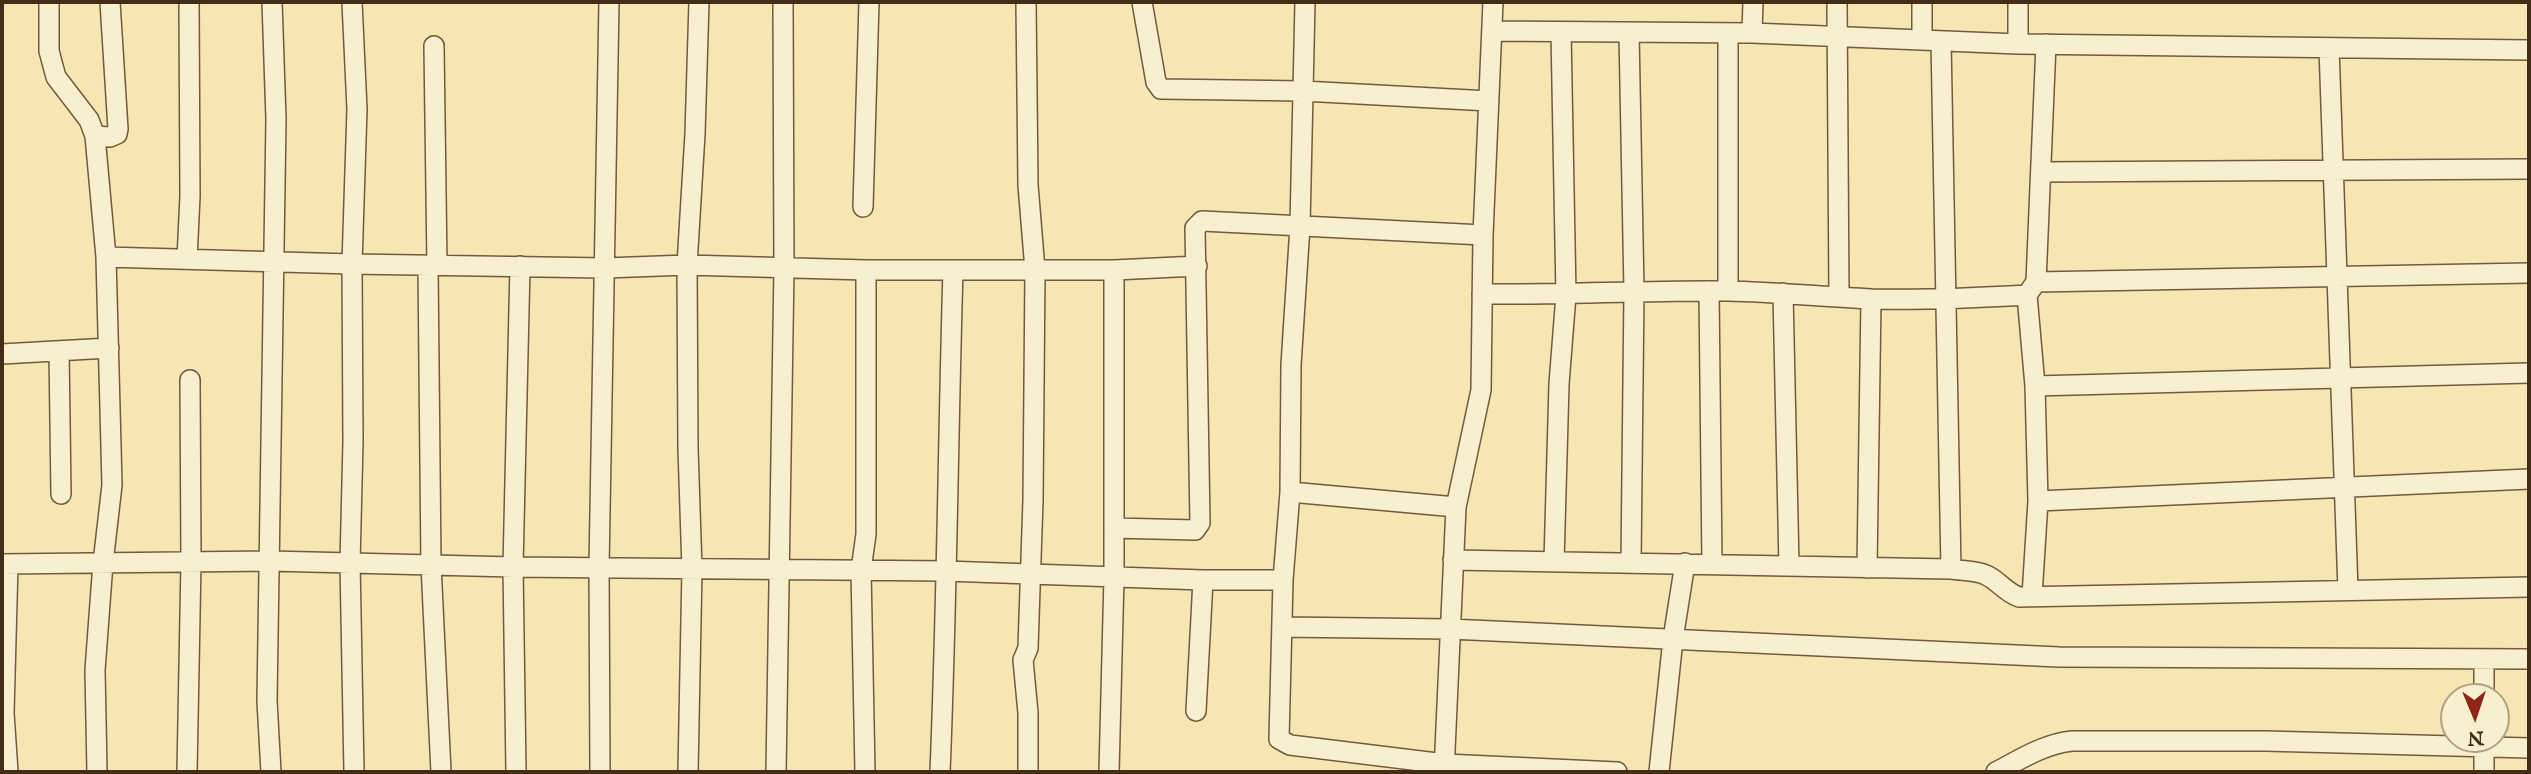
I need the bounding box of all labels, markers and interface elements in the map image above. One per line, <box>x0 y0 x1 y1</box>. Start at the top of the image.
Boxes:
north arrow <box>2440 683 2510 753</box>
text: N <box>2467 725 2484 749</box>

